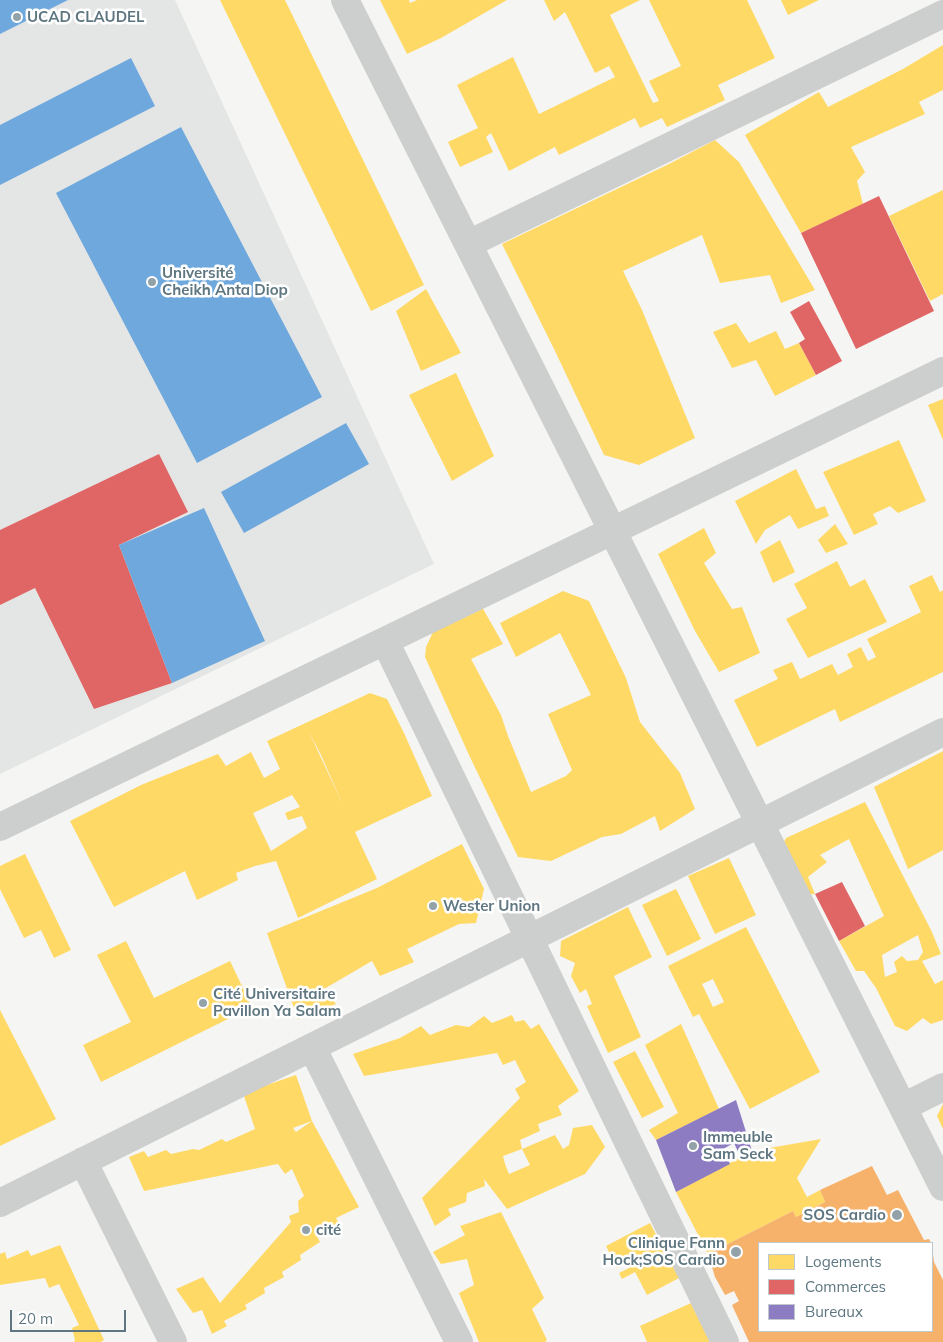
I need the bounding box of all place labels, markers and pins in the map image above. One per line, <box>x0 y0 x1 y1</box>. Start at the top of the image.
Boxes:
place label: UCAD CLAUDEL <box>27 8 144 26</box>
marker: UCAD CLAUDEL <box>11 11 23 23</box>
place label: Université Cheikh Anta Diop <box>162 264 288 299</box>
marker: Université Cheikh Anta Diop <box>146 276 158 288</box>
place label: Wester Union <box>443 897 540 915</box>
marker: Wester Union <box>427 900 439 912</box>
place label: Cité Universitaire Pavillon Ya Salam <box>213 985 341 1020</box>
marker: Cité Universitaire Pavillon Ya Salam <box>197 997 209 1009</box>
place label: Immeuble Sam Seck <box>703 1128 773 1163</box>
marker: Immeuble Sam Seck <box>687 1140 699 1152</box>
place label: SOS Cardio <box>804 1206 886 1224</box>
marker: SOS Cardio <box>890 1208 904 1222</box>
place label: cité <box>316 1221 341 1239</box>
marker: cité <box>300 1224 312 1236</box>
place label: Clinique Fann Hock;SOS Cardio <box>603 1234 725 1269</box>
marker: Clinique Fann Hock;SOS Cardio <box>729 1245 743 1259</box>

